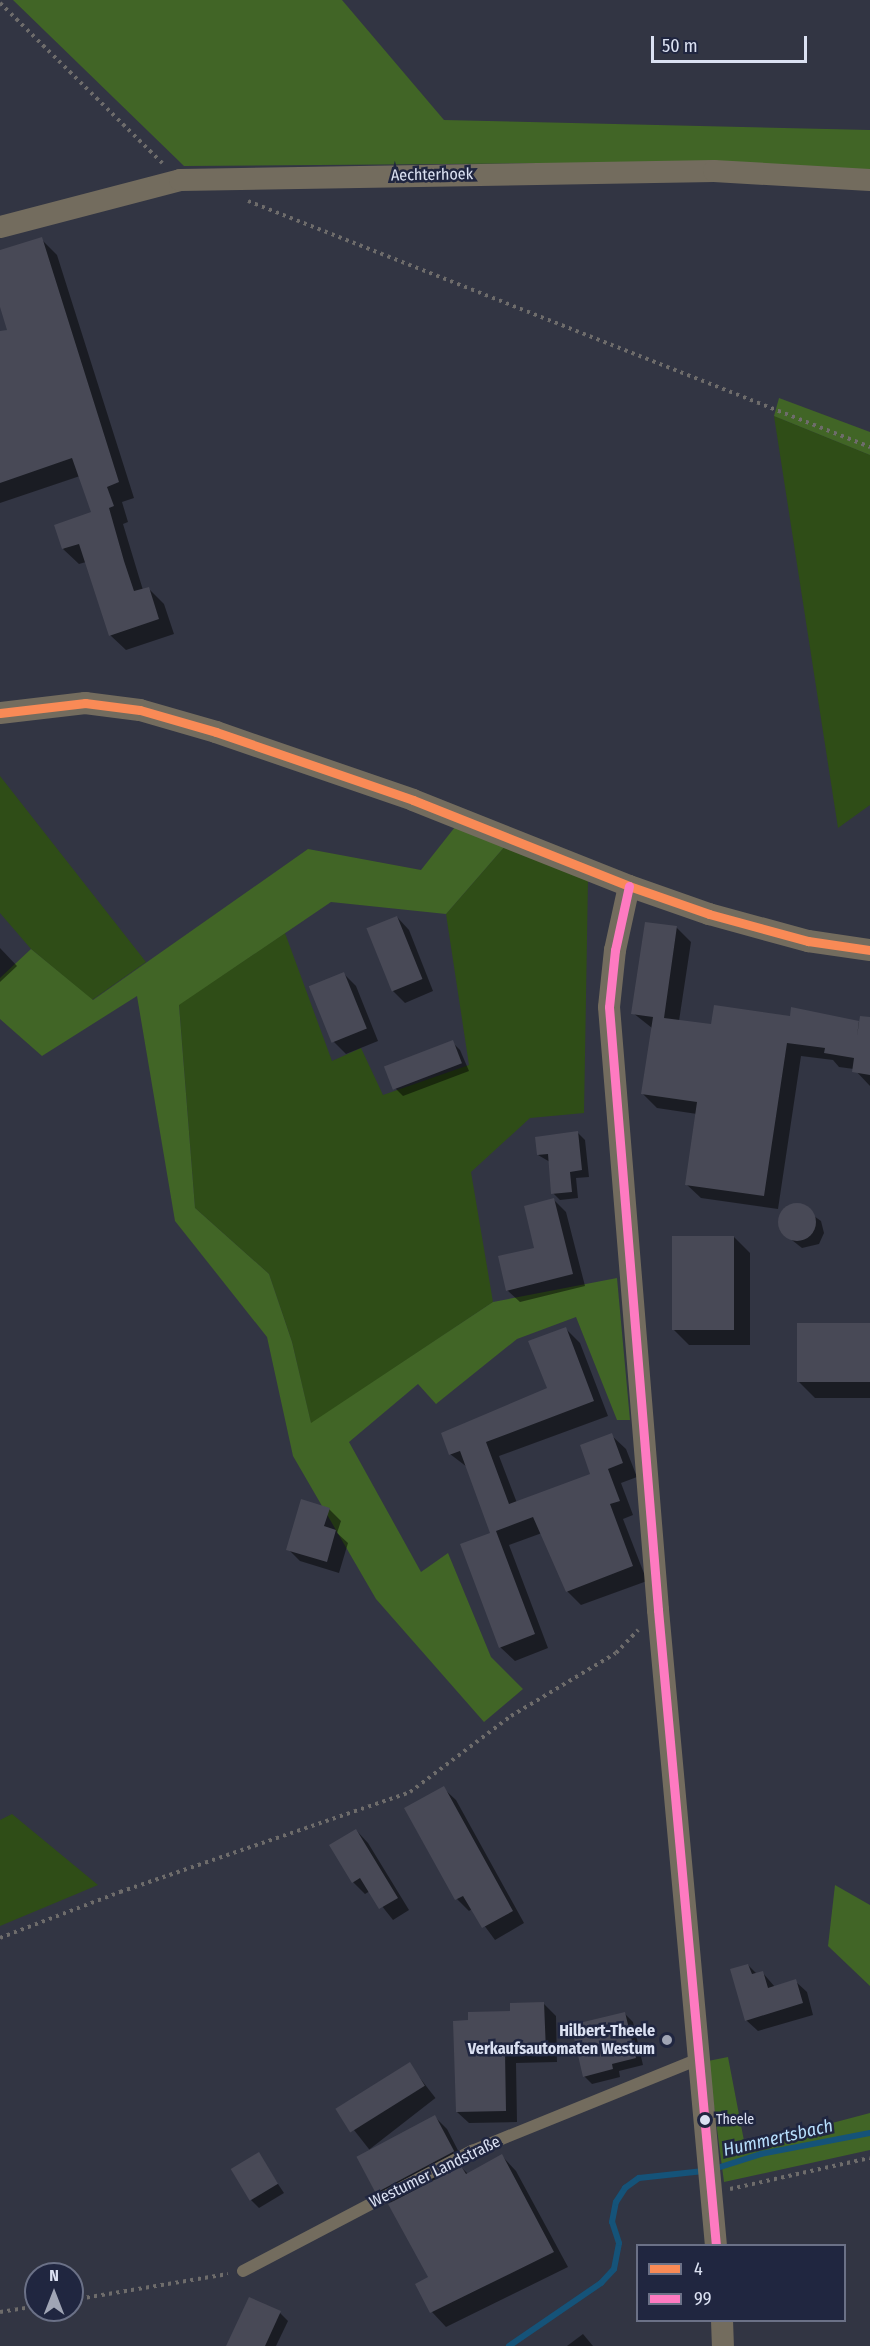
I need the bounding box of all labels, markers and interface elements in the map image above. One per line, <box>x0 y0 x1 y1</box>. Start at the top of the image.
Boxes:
scale bar <box>654 24 810 62</box>
text: 50 m <box>662 35 698 57</box>
street label: Aechterhoek <box>391 165 473 185</box>
place label: Hilbert-Theele Verkaufsautomaten Westum <box>468 2021 655 2059</box>
marker: Hilbert-Theele Verkaufsautomaten Westum <box>660 2033 674 2047</box>
place label: Theele <box>716 2112 754 2128</box>
marker: Theele <box>699 2114 711 2126</box>
water label: Hummertsbach <box>721 2115 835 2161</box>
street label: Westumer Landstraße <box>367 2132 503 2212</box>
legend <box>636 2244 846 2322</box>
text: 4 <box>694 2258 703 2280</box>
north arrow <box>24 2262 84 2322</box>
text: N <box>49 2266 59 2285</box>
text: 99 <box>694 2288 712 2310</box>

